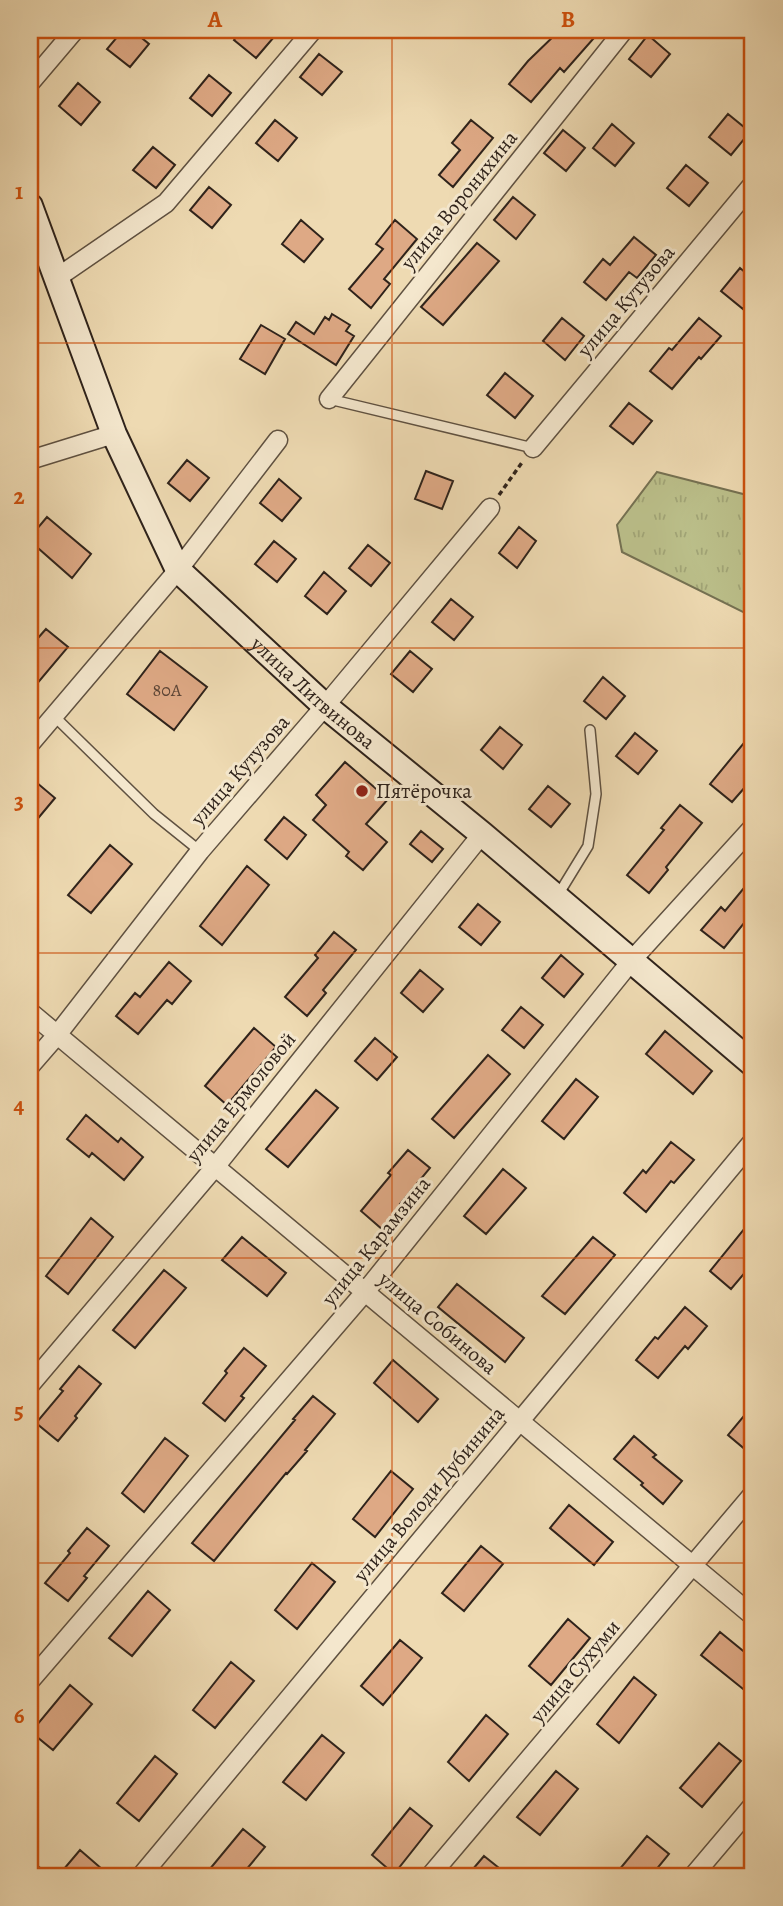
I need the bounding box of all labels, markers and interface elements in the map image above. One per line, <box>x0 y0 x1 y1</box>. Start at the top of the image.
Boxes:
text: A <box>207 4 223 35</box>
text: B <box>561 4 575 35</box>
street label: улица Воронихина <box>394 124 524 276</box>
text: 1 <box>15 176 23 207</box>
street label: улица Кутузова <box>570 239 681 364</box>
text: 2 <box>13 481 25 512</box>
street label: улица Литвинова <box>244 630 382 756</box>
house number: 80А <box>153 678 182 702</box>
street label: улица Кутузова <box>183 708 296 832</box>
place label: Пятёрочка <box>376 777 472 805</box>
marker: Пятёрочка <box>354 783 370 799</box>
text: 3 <box>14 786 24 817</box>
street label: улица Ермоловой <box>179 1026 302 1169</box>
text: 4 <box>14 1090 25 1121</box>
street label: улица Карамзина <box>315 1170 437 1312</box>
street label: улица Собинова <box>372 1264 504 1381</box>
text: 5 <box>14 1395 24 1426</box>
street label: улица Володи Дубинина <box>347 1400 511 1589</box>
street label: улица Сухуми <box>523 1614 626 1729</box>
text: 6 <box>14 1700 25 1731</box>

